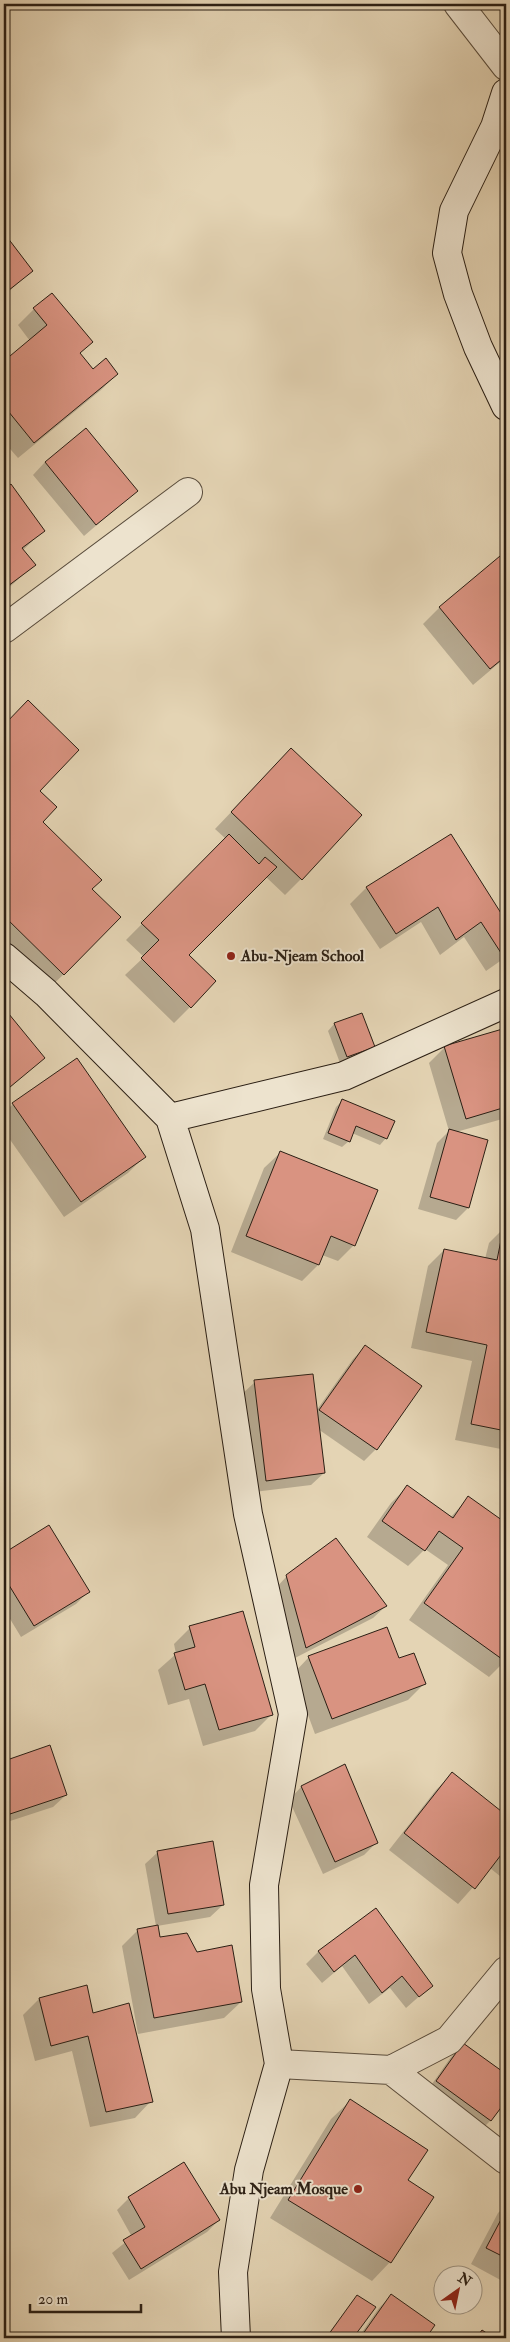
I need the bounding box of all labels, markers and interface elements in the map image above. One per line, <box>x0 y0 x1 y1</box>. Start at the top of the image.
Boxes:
place label: Abu-Njeam School <box>240 946 365 966</box>
marker: Abu-Njeam School <box>225 950 237 962</box>
place label: Abu Njeam Mosque <box>219 2179 348 2200</box>
marker: Abu Njeam Mosque <box>352 2183 364 2195</box>
north arrow <box>432 2264 482 2314</box>
text: N <box>454 2268 475 2290</box>
scale bar <box>30 2282 141 2314</box>
text: 20 m <box>38 2290 68 2309</box>

